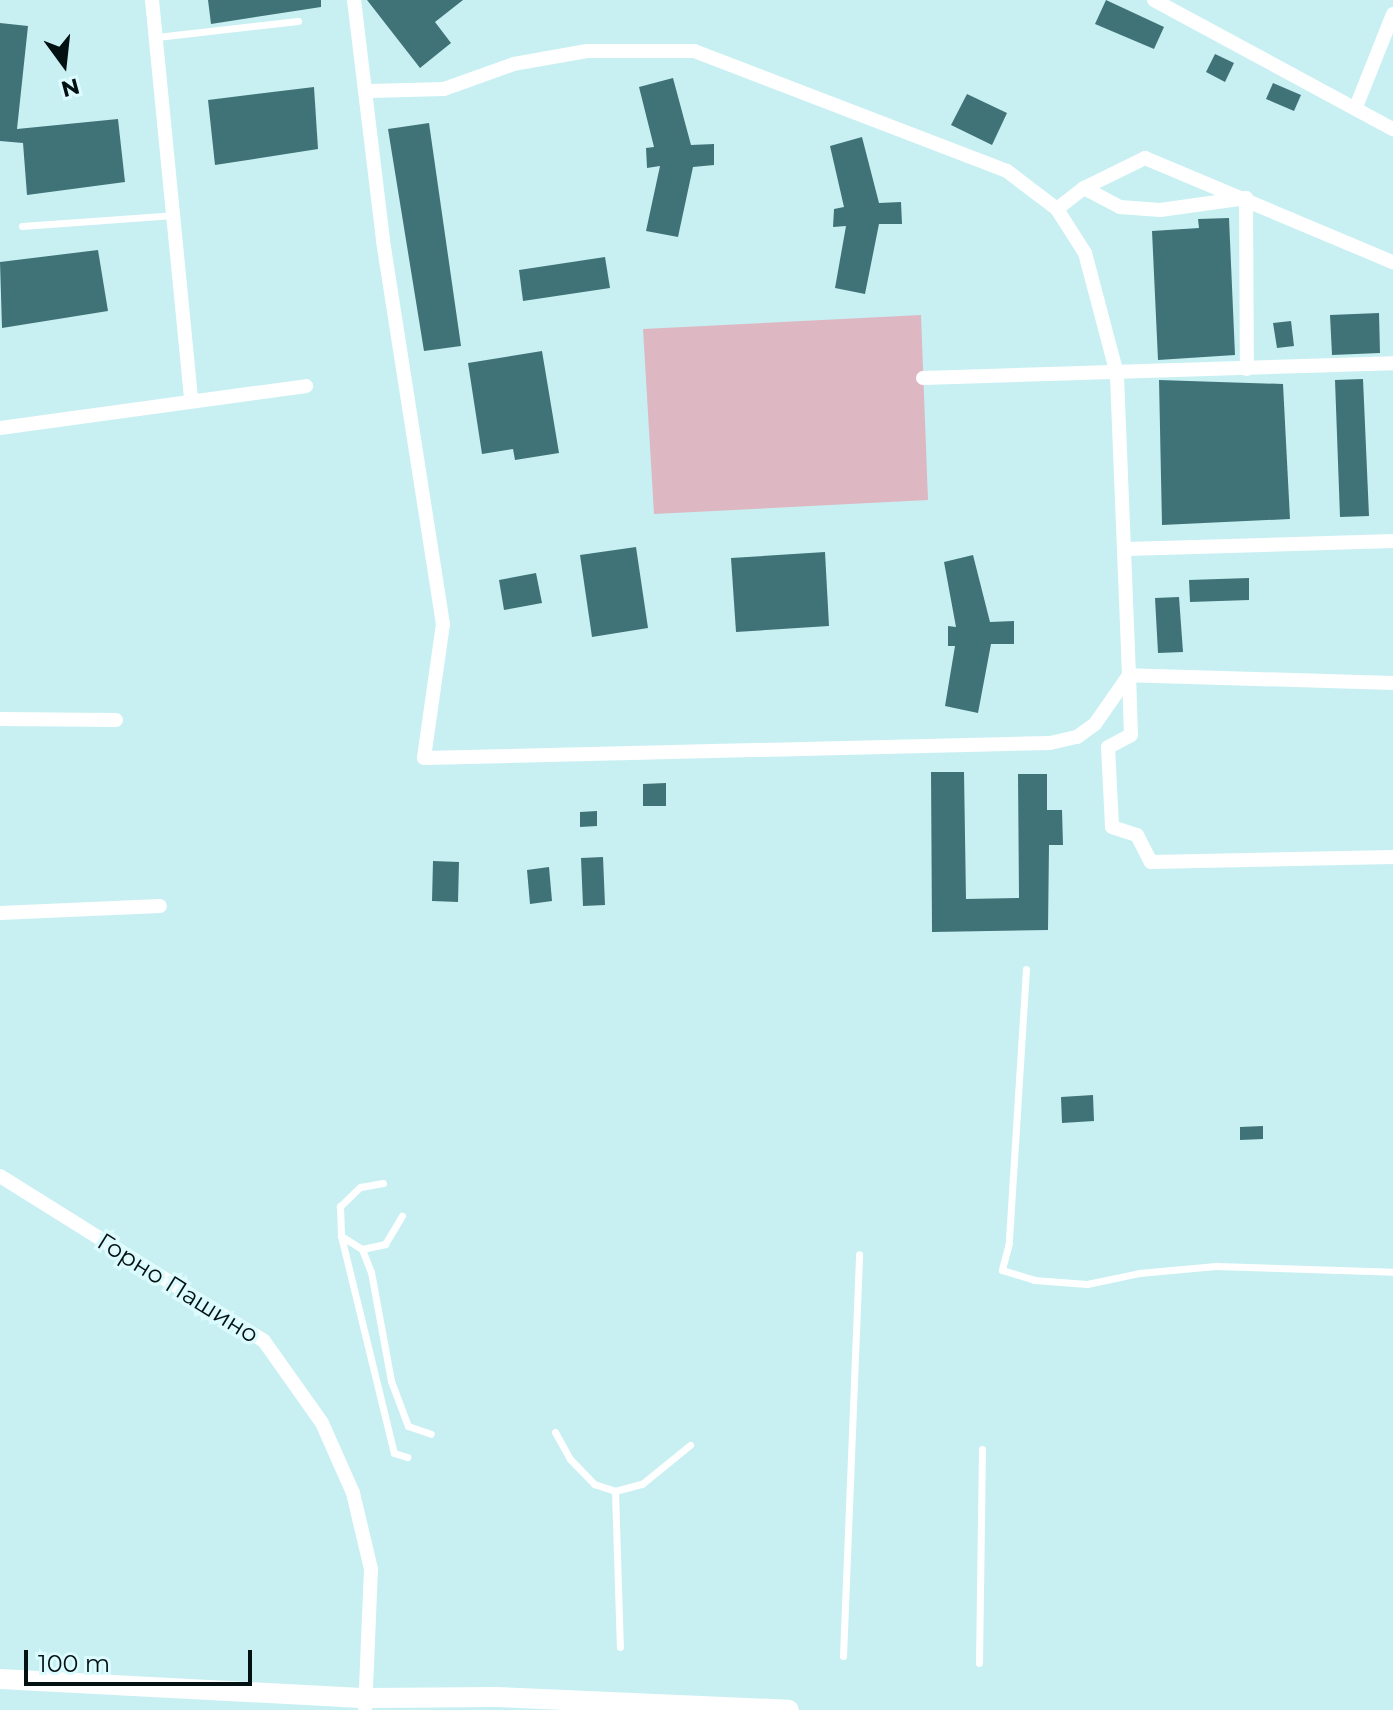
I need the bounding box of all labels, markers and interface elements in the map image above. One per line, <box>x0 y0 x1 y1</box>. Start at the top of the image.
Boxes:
north arrow <box>24 24 104 104</box>
text: N <box>58 72 82 103</box>
street label: Горно Пашино <box>92 1227 264 1349</box>
scale bar <box>28 1634 256 1684</box>
text: 100 m <box>38 1649 110 1678</box>

